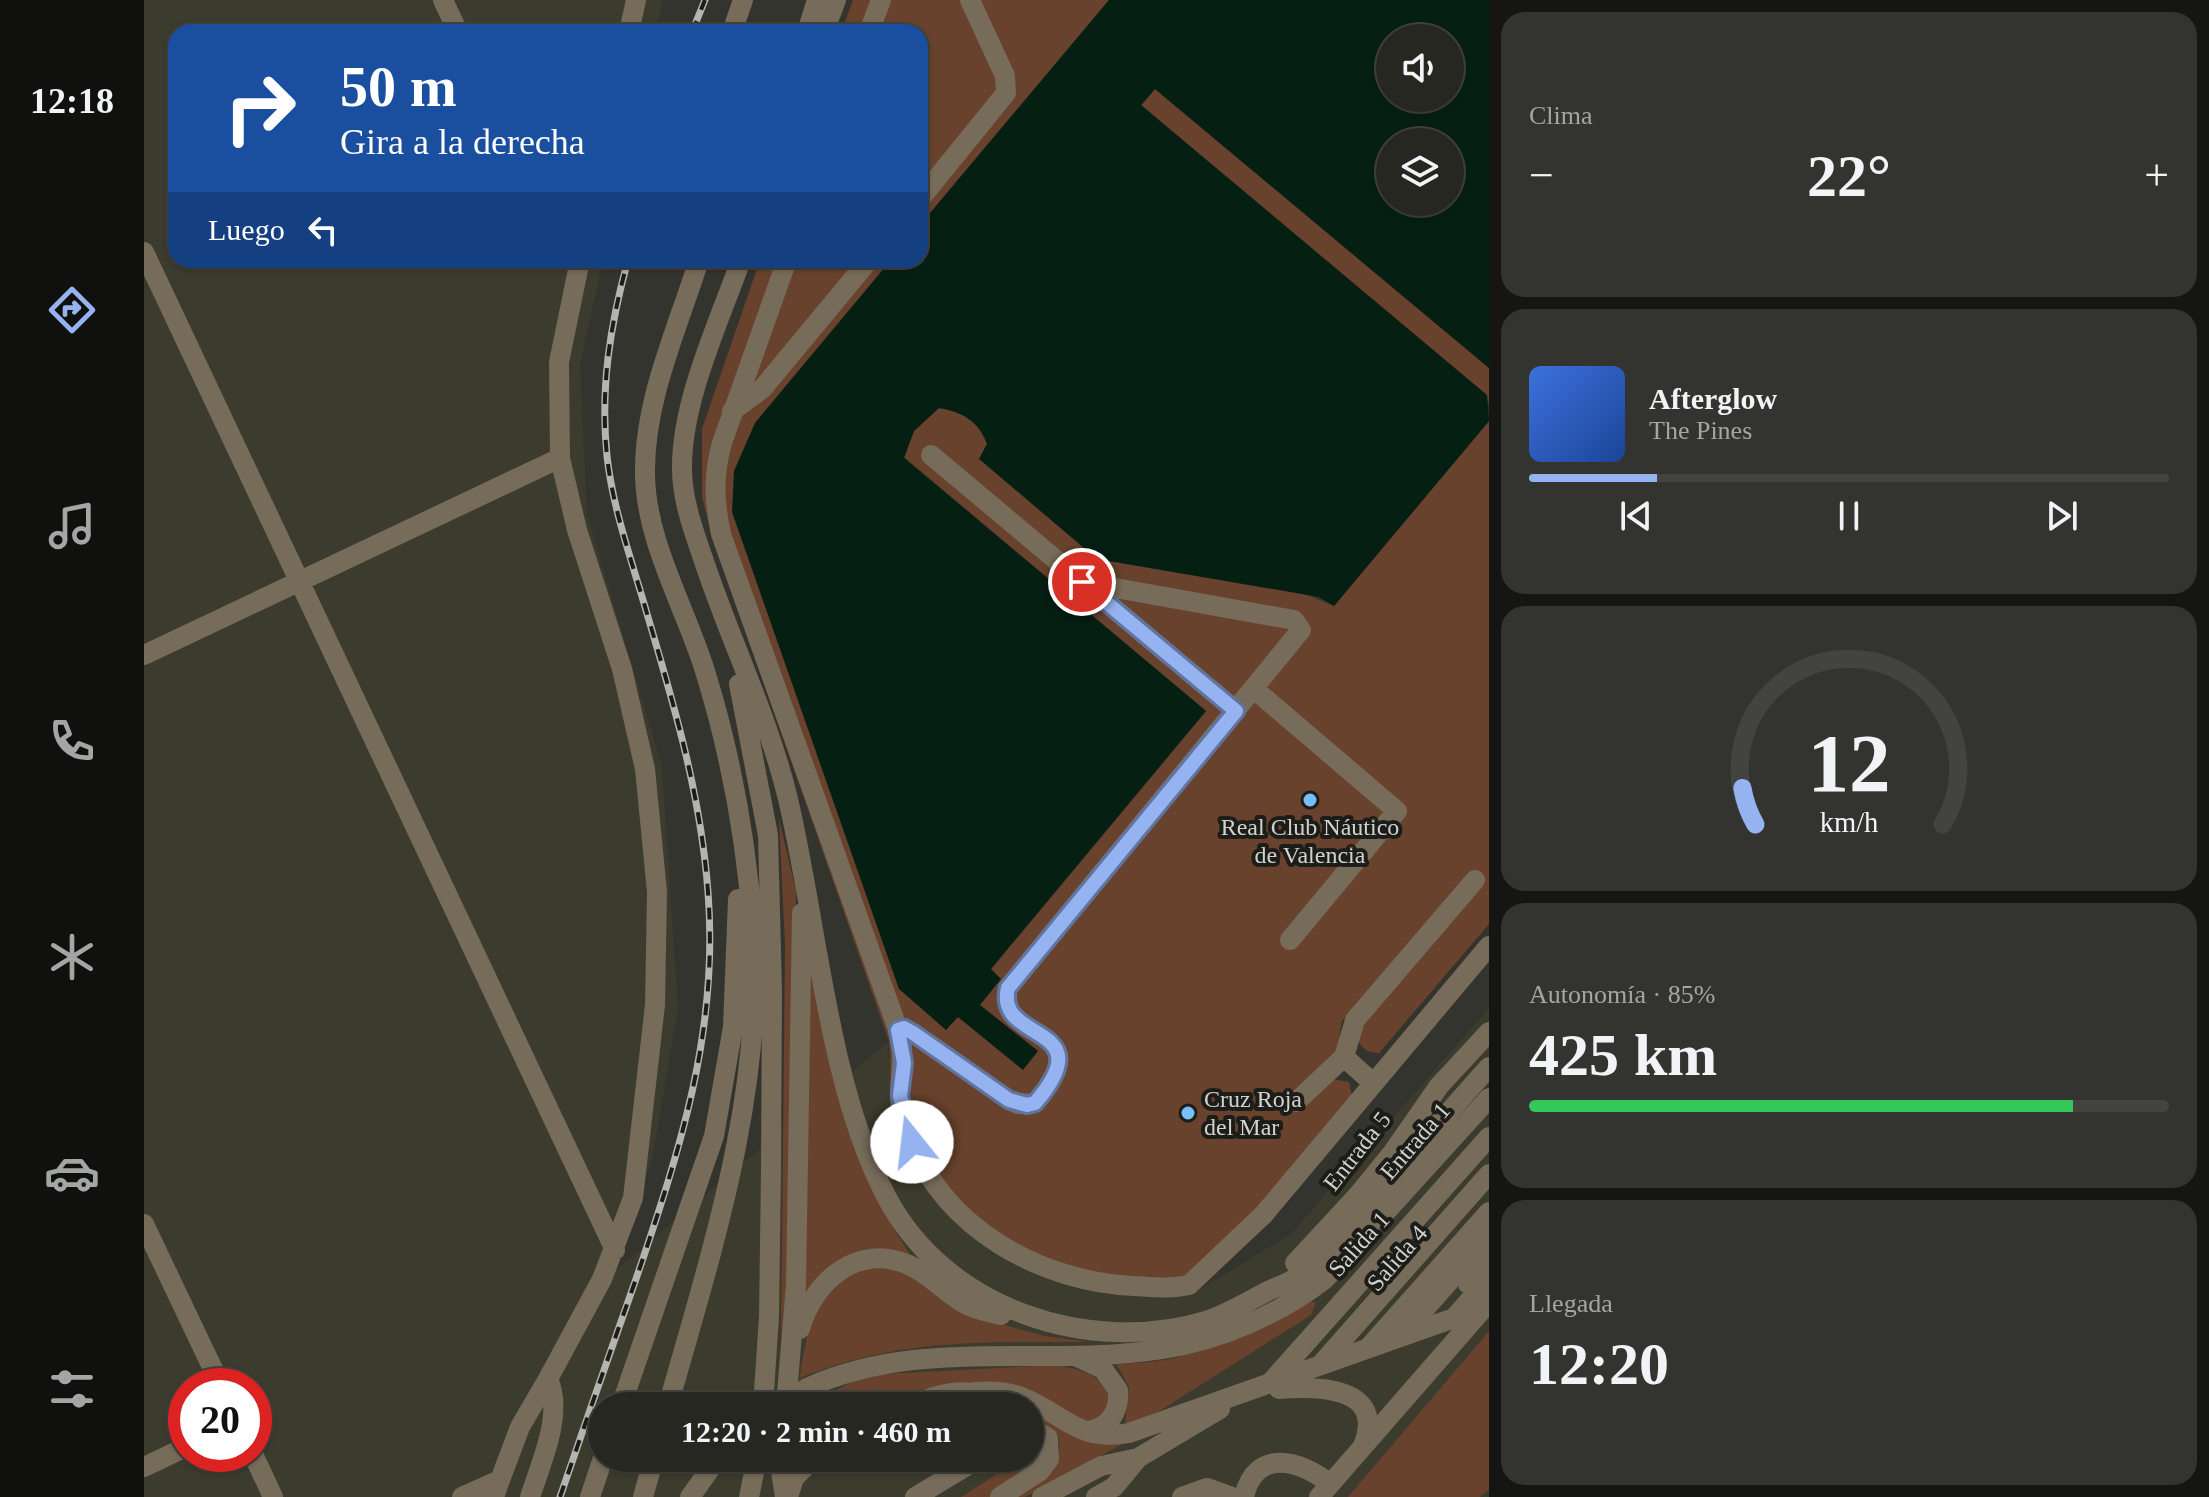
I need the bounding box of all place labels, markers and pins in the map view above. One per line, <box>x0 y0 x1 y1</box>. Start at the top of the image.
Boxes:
pin <box>1048 548 1116 616</box>
marker: Real Club Náutico de Valencia <box>1301 791 1319 809</box>
place label: Real Club Náutico de Valencia <box>1221 814 1399 868</box>
place label: Cruz Roja del Mar <box>1204 1086 1302 1140</box>
marker: Cruz Roja del Mar <box>1179 1104 1197 1122</box>

